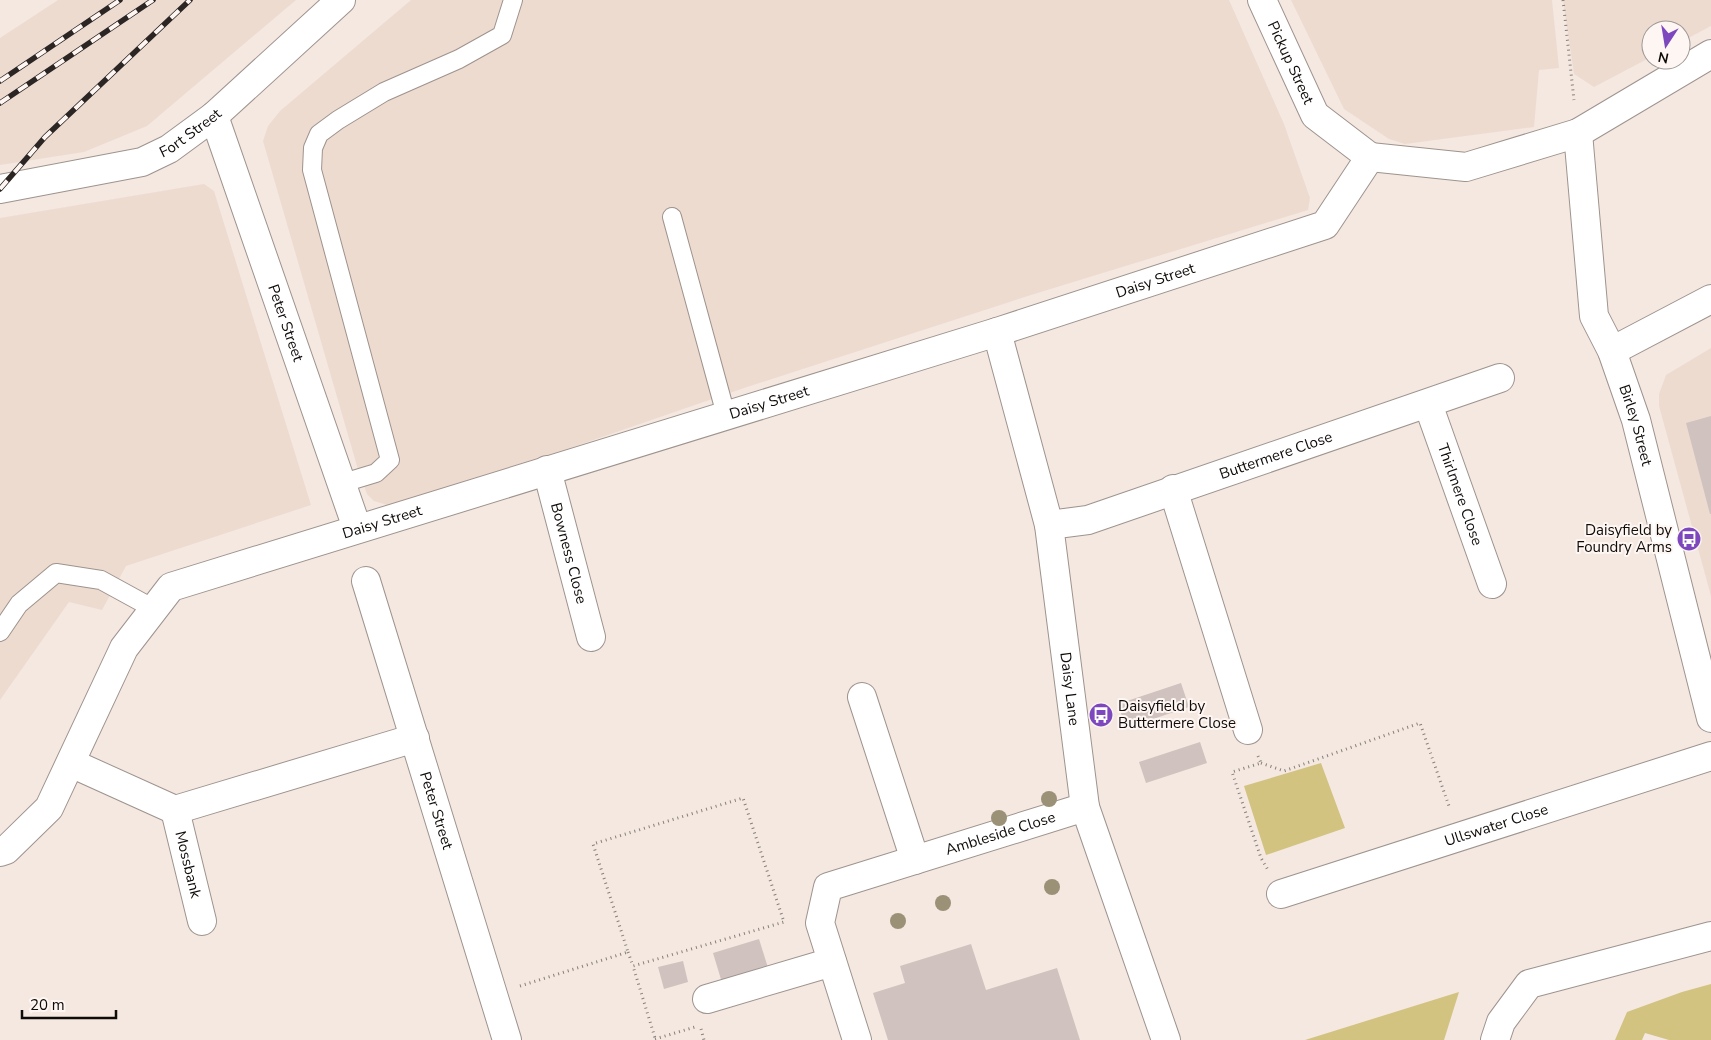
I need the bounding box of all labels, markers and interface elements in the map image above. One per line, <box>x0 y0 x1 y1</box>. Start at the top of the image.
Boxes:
street label: Pickup Street <box>1263 18 1319 108</box>
north arrow <box>1641 20 1691 70</box>
text: N <box>1656 47 1671 68</box>
street label: Fort Street <box>156 104 226 162</box>
street label: Daisy Street <box>1113 258 1198 303</box>
street label: Peter Street <box>263 282 309 365</box>
street label: Daisy Street <box>727 380 812 424</box>
street label: Birley Street <box>1614 382 1657 469</box>
street label: Buttermere Close <box>1217 427 1335 484</box>
street label: Thirlmere Close <box>1433 441 1487 548</box>
street label: Daisy Street <box>340 500 425 544</box>
street label: Bowness Close <box>546 500 592 606</box>
place label: Daisyfield by Foundry Arms <box>1576 520 1672 557</box>
bus stop icon: Daisyfield by Foundry Arms <box>1676 526 1702 552</box>
street label: Daisy Lane <box>1055 651 1085 727</box>
place label: Daisyfield by Buttermere Close <box>1118 696 1236 733</box>
bus stop icon: Daisyfield by Buttermere Close <box>1088 702 1114 728</box>
street label: Peter Street <box>415 769 458 853</box>
street label: Ullswater Close <box>1442 799 1551 851</box>
street label: Ambleside Close <box>943 807 1058 860</box>
street label: Mossbank <box>170 829 206 900</box>
scale bar <box>22 988 116 1020</box>
text: 20 m <box>30 995 65 1015</box>

